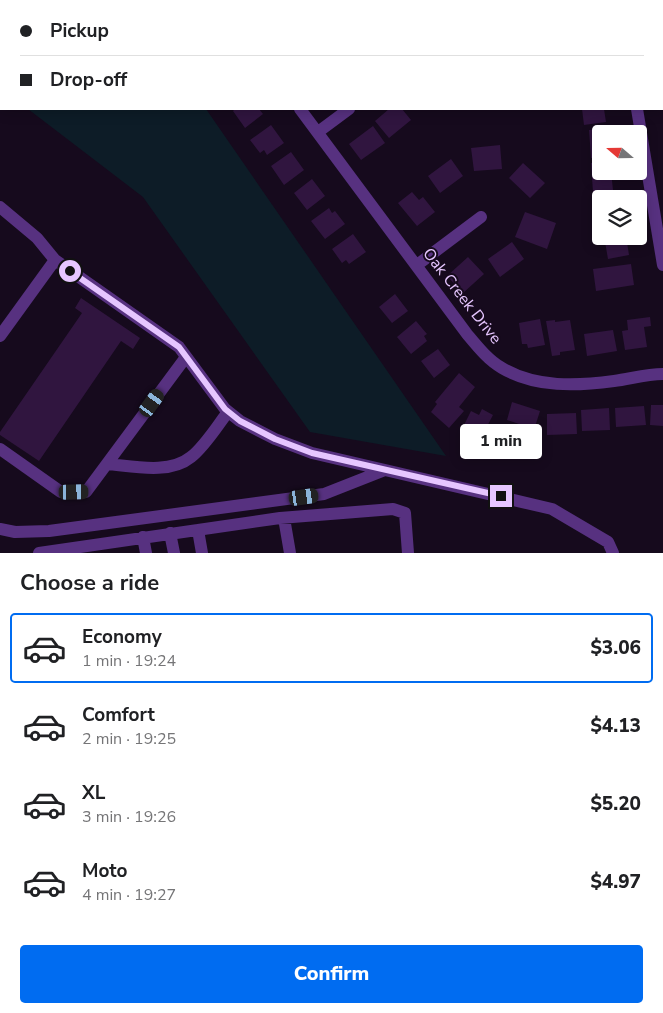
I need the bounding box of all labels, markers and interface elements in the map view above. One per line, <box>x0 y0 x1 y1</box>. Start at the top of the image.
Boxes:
text: Pickup <box>50 18 109 44</box>
text: Drop-off <box>50 67 127 93</box>
north arrow <box>592 125 648 180</box>
map controls <box>592 125 647 245</box>
button: layers <box>592 190 647 245</box>
street label: Oak Creek Drive <box>418 243 506 349</box>
route start <box>59 260 81 282</box>
car <box>137 386 166 420</box>
callout: 1 min <box>460 424 542 458</box>
text: 1 min <box>480 430 522 452</box>
car <box>58 484 89 500</box>
route end <box>490 485 512 507</box>
car <box>288 487 319 507</box>
text: Choose a ride <box>20 568 159 598</box>
text: Economy <box>82 624 162 650</box>
icon: car <box>22 626 67 671</box>
text: $3.06 <box>590 635 641 661</box>
text: 1 min · 19:24 <box>82 650 176 672</box>
text: Comfort <box>82 702 155 728</box>
icon: car <box>22 704 67 749</box>
text: $4.13 <box>590 713 641 739</box>
text: 2 min · 19:25 <box>82 728 176 750</box>
text: XL <box>82 780 105 806</box>
icon: car <box>22 782 67 827</box>
text: $5.20 <box>590 791 641 817</box>
text: 3 min · 19:26 <box>82 806 176 828</box>
text: Moto <box>82 858 128 884</box>
icon: car <box>22 860 67 905</box>
text: $4.97 <box>590 869 641 895</box>
text: 4 min · 19:27 <box>82 884 176 906</box>
button: Confirm <box>20 945 643 1003</box>

